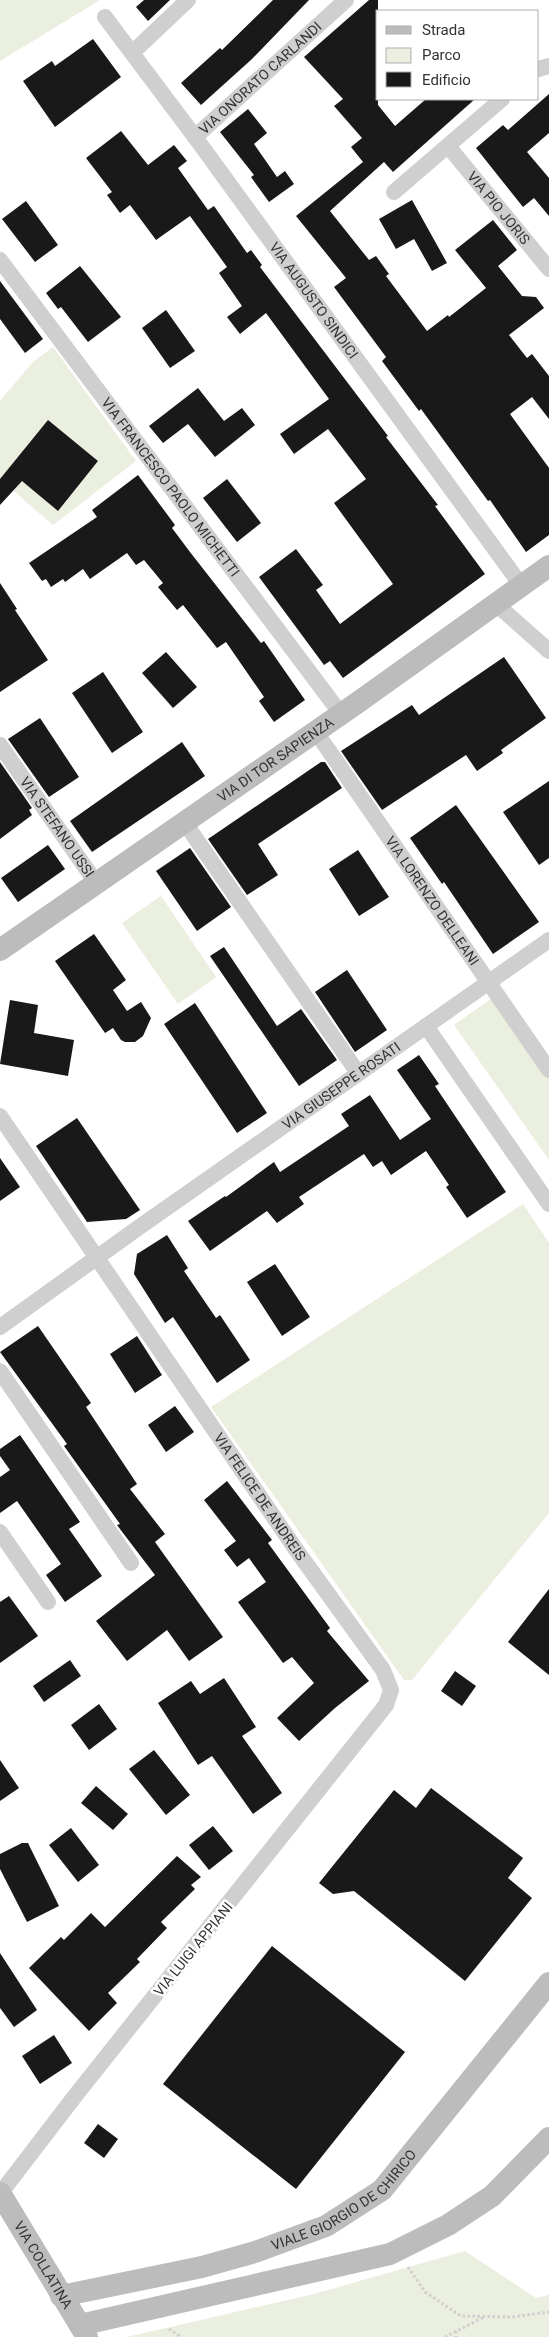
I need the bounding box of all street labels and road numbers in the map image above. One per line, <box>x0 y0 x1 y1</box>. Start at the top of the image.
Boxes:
street label: VIA ONORATO CARLANDI <box>196 18 325 137</box>
street label: VIA PIO JORIS <box>464 168 533 247</box>
street label: VIA AUGUSTO SINDICI <box>266 239 361 362</box>
street label: VIA FRANCESCO PAOLO MICHETTI <box>98 395 243 580</box>
street label: VIA DI TOR SAPIENZA <box>214 714 337 805</box>
street label: VIA STEFANO USSI <box>17 774 98 880</box>
street label: VIA LORENZO DELLEANI <box>382 833 482 968</box>
street label: VIA GIUSEPPE ROSATI <box>279 1039 403 1132</box>
street label: VIA FELICE DE ANDREIS <box>211 1430 309 1564</box>
street label: VIA LUIGI APPIANI <box>150 1899 236 1999</box>
street label: VIALE GIORGIO DE CHIRICO <box>269 2146 419 2253</box>
street label: VIA COLLATINA <box>11 2218 76 2311</box>

